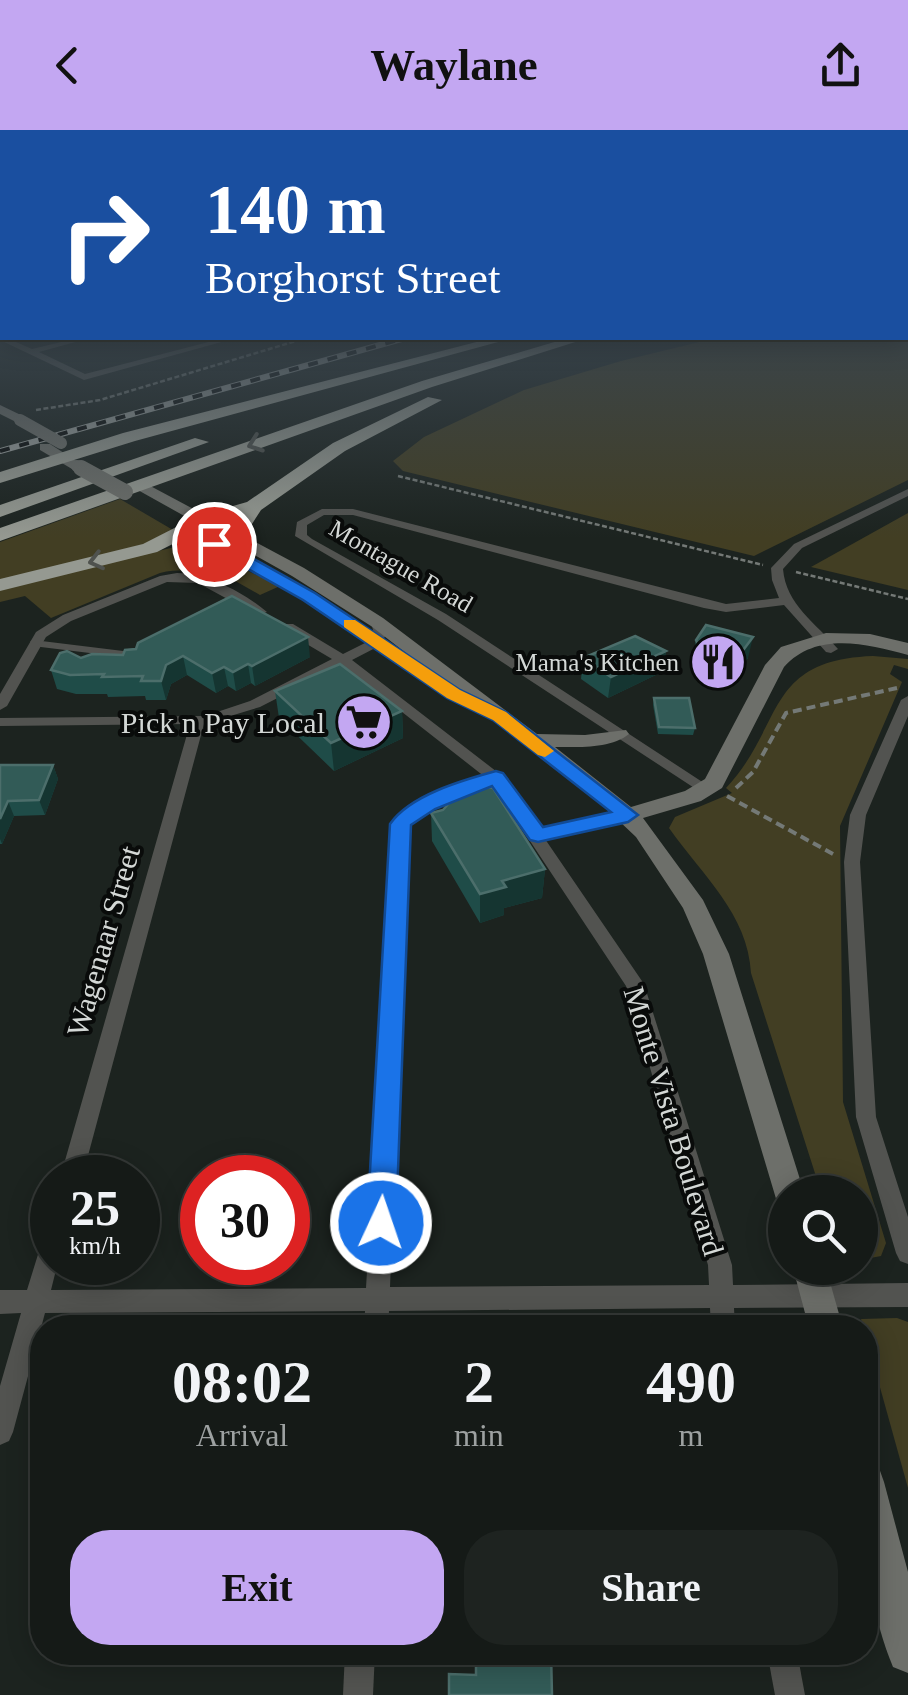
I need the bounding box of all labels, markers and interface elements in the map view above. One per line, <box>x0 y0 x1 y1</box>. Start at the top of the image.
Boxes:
icon: back <box>40 38 95 93</box>
icon: share <box>813 38 868 93</box>
text: Waylane <box>370 40 538 90</box>
icon: right <box>40 170 170 300</box>
text: 140 m <box>205 171 386 248</box>
text: Borghorst Street <box>205 253 500 303</box>
one-way arrow <box>248 433 265 453</box>
pin <box>172 502 257 587</box>
street label: Montague Road <box>325 514 478 618</box>
icon: arrive <box>187 517 242 572</box>
one-way arrow <box>88 549 105 570</box>
restaurant icon: Mama's Kitchen <box>688 632 748 692</box>
place label: Mama's Kitchen <box>516 649 679 676</box>
supermarket icon: Pick n Pay Local <box>334 692 394 752</box>
place label: Pick n Pay Local <box>121 706 325 739</box>
street label: Wagenaar Street <box>60 841 146 1040</box>
street label: Monte Vista Boulevard <box>617 983 731 1259</box>
speed limit sign: 30 <box>180 1155 310 1285</box>
position arrow <box>329 1171 433 1275</box>
map controls <box>768 1175 878 1285</box>
button: search <box>768 1175 878 1285</box>
text: 25 <box>70 1180 120 1236</box>
text: km/h <box>69 1232 121 1259</box>
text: 08:02 <box>172 1349 312 1415</box>
text: 2 <box>464 1349 494 1415</box>
text: 490 <box>646 1349 736 1415</box>
text: Arrival <box>196 1417 288 1453</box>
text: min <box>454 1417 504 1453</box>
text: m <box>678 1417 703 1453</box>
button: Exit <box>70 1530 444 1645</box>
button: Share <box>464 1530 838 1645</box>

